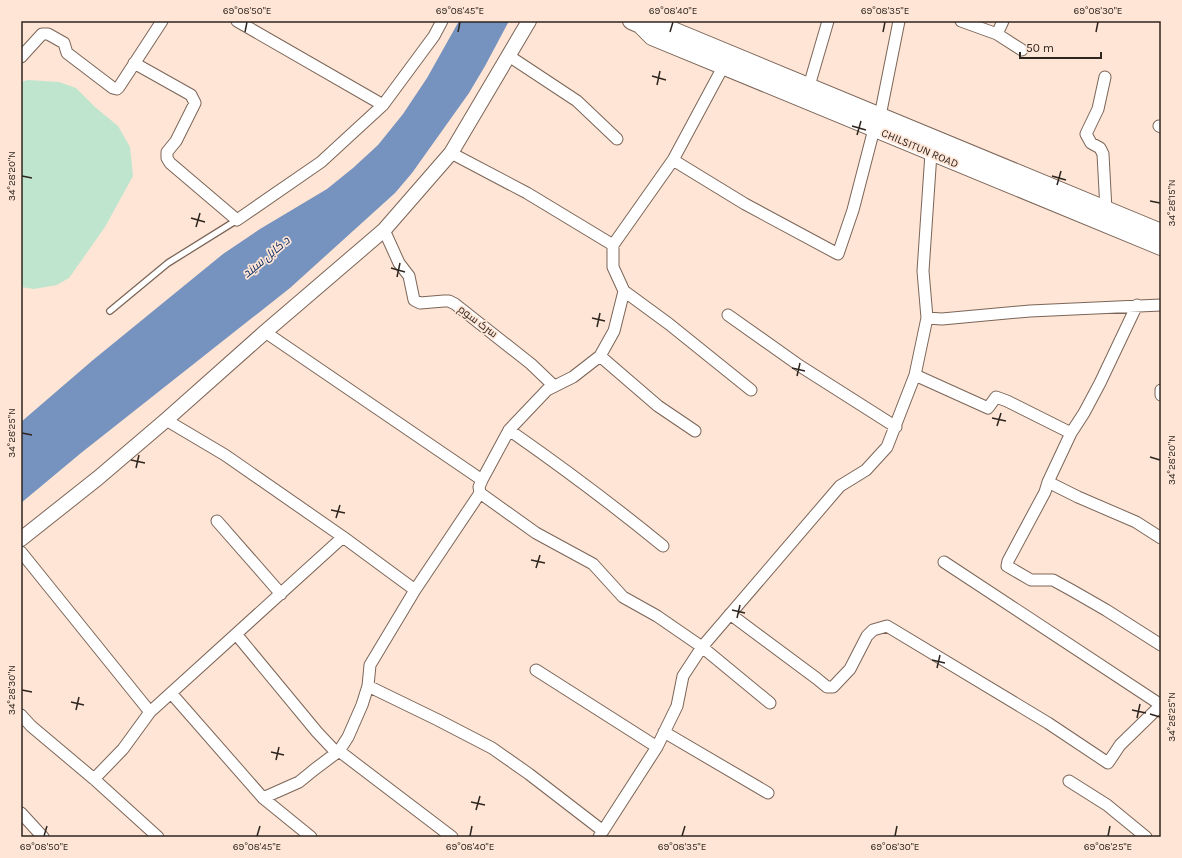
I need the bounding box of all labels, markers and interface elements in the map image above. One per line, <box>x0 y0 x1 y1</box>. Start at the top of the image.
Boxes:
text: 69°08'50"E <box>223 5 271 17</box>
text: 69°08'45"E <box>436 5 484 17</box>
text: 69°08'40"E <box>649 5 697 17</box>
text: 69°08'35"E <box>861 5 909 17</box>
text: 69°08'30"E <box>1074 5 1122 17</box>
scale bar <box>1020 34 1101 60</box>
text: 50 m <box>1026 41 1054 55</box>
street label: CHILSITUN ROAD <box>879 126 960 171</box>
text: 34°28'20"N <box>6 151 18 201</box>
text: 34°28'15"N <box>1166 179 1178 227</box>
water label: د کابل سيند <box>240 233 293 281</box>
street label: سرک سوم <box>455 302 500 341</box>
text: 34°28'25"N <box>6 408 18 458</box>
text: 34°28'20"N <box>1166 435 1178 485</box>
text: 34°28'30"N <box>6 665 18 715</box>
text: 34°28'25"N <box>1166 692 1178 742</box>
text: 69°08'50"E <box>20 841 68 853</box>
text: 69°08'45"E <box>233 841 281 853</box>
text: 69°08'40"E <box>446 841 494 853</box>
text: 69°08'35"E <box>658 841 706 853</box>
text: 69°08'30"E <box>871 841 919 853</box>
text: 69°08'25"E <box>1084 841 1132 853</box>

